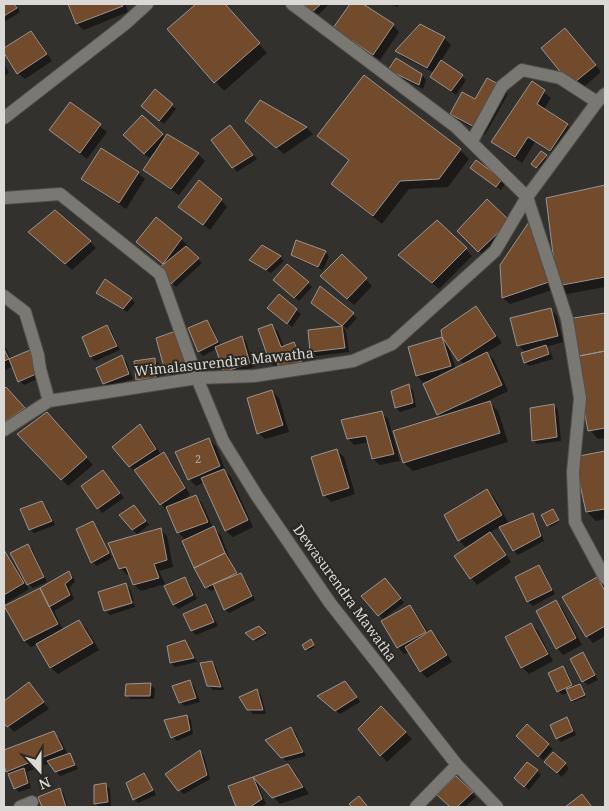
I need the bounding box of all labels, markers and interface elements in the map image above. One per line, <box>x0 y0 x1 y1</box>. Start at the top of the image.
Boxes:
street label: Wimalasurendra Mawatha <box>134 343 315 380</box>
house number: 2 <box>195 451 201 466</box>
street label: Dewasurendra Mawatha <box>289 520 402 665</box>
north arrow <box>15 746 65 796</box>
text: N <box>36 773 53 794</box>

